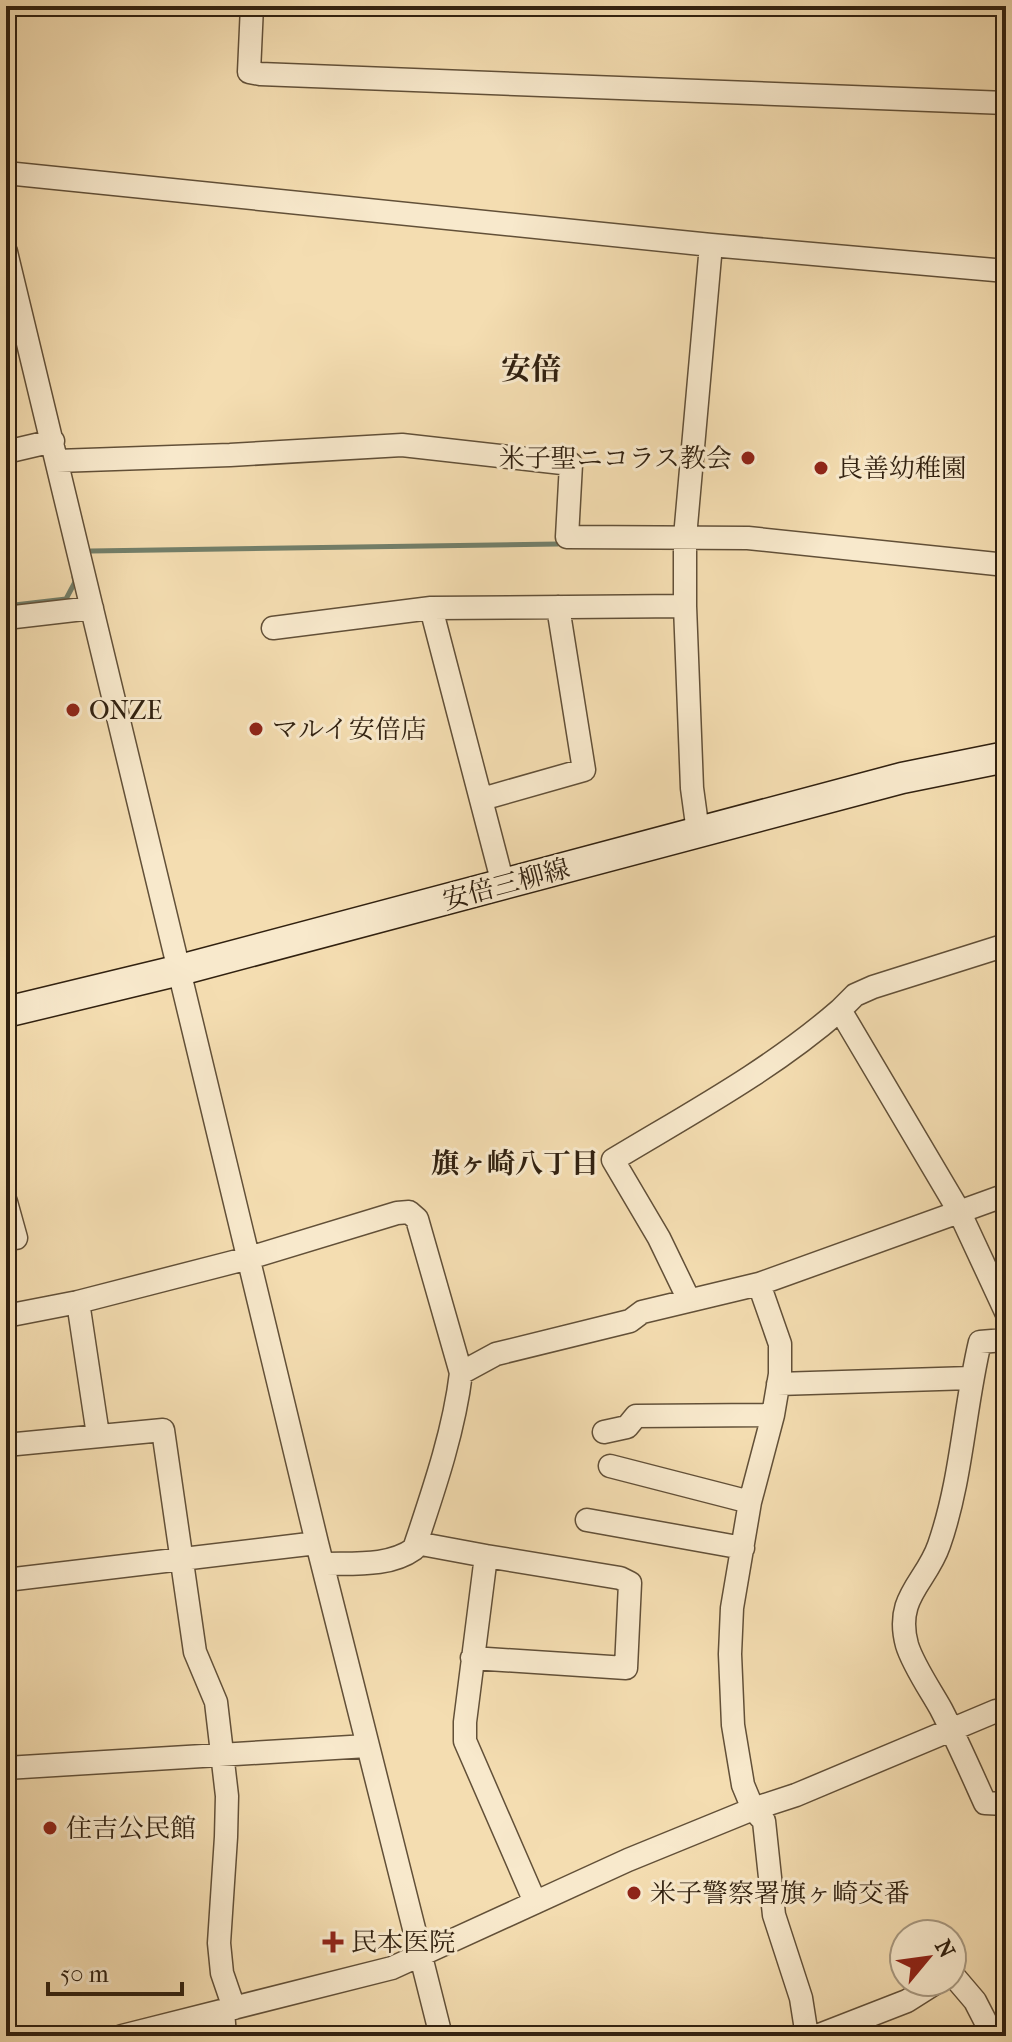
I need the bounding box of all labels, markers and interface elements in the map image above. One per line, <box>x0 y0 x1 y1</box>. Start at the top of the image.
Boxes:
district label: 安倍 <box>501 352 561 387</box>
place label: 米子聖ニコラス教会 <box>499 443 732 474</box>
marker: 米子聖ニコラス教会 <box>739 449 757 467</box>
place label: 良善幼稚園 <box>837 453 967 484</box>
marker: 良善幼稚園 <box>812 459 830 477</box>
place label: ONZE <box>89 695 163 726</box>
marker: ONZE <box>64 701 82 719</box>
place label: マルイ安倍店 <box>272 714 427 745</box>
marker: マルイ安倍店 <box>247 720 265 738</box>
street label: 安倍三柳線 <box>439 853 573 916</box>
district label: 旗ヶ崎八丁目 <box>431 1147 599 1180</box>
place label: 住吉公民館 <box>66 1813 196 1844</box>
marker: 住吉公民館 <box>41 1819 59 1837</box>
place label: 米子警察署旗ヶ崎交番 <box>650 1878 910 1909</box>
marker: 米子警察署旗ヶ崎交番 <box>625 1884 643 1902</box>
north arrow <box>888 1918 968 1998</box>
place label: 民本医院 <box>351 1927 455 1958</box>
marker: 民本医院 <box>322 1931 344 1953</box>
text: N <box>929 1935 960 1963</box>
scale bar <box>48 1946 182 1996</box>
text: 50 m <box>60 1960 109 1988</box>

